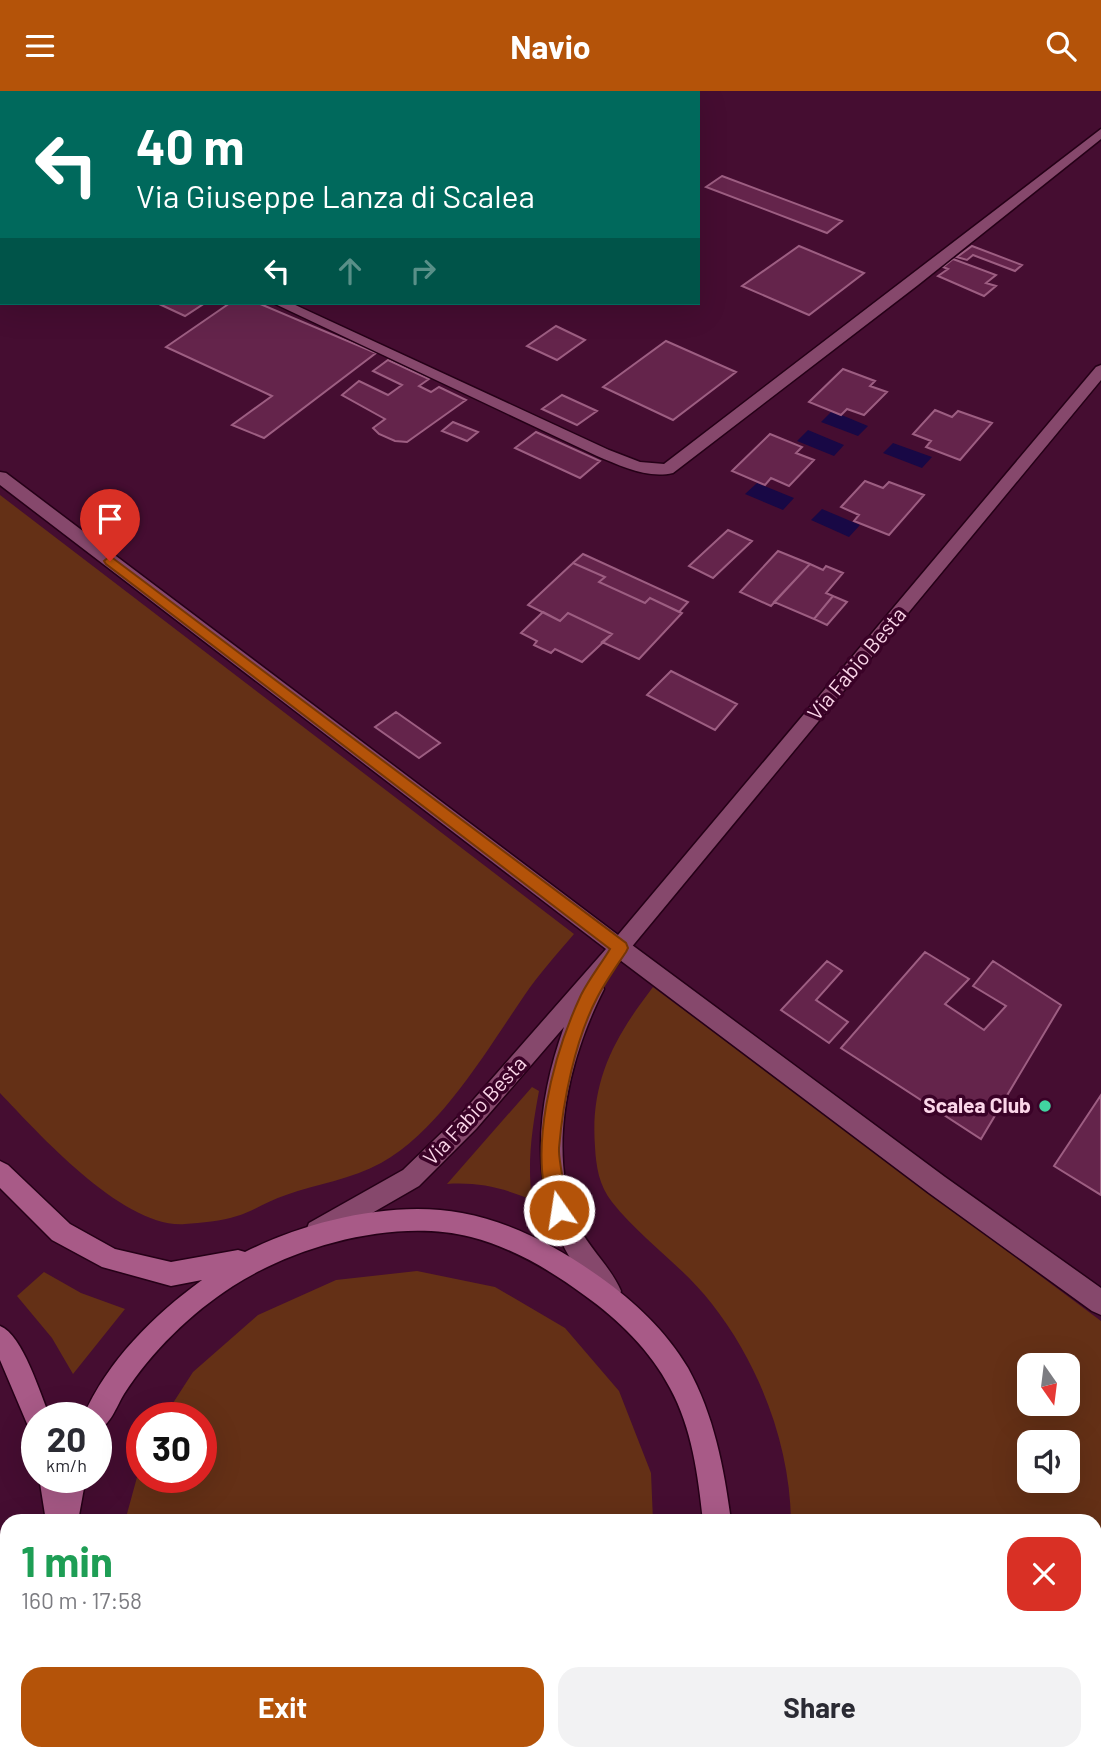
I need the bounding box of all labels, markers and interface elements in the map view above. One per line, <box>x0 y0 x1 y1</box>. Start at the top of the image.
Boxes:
icon: menu <box>21 27 59 65</box>
text: Navio <box>510 27 591 65</box>
icon: search <box>1042 27 1080 65</box>
text: 40 m <box>136 116 244 175</box>
icon: left <box>21 119 112 210</box>
text: Via Giuseppe Lanza di Scalea <box>136 176 535 214</box>
icon: left <box>258 252 296 290</box>
icon: ahead <box>331 252 369 290</box>
icon: right <box>404 252 442 290</box>
pin <box>80 489 140 561</box>
icon: arrive <box>91 500 129 538</box>
street label: Via Fabio Besta <box>801 601 910 725</box>
street label: Via Fabio Besta <box>417 1050 531 1170</box>
place label: Scalea Club <box>923 1092 1031 1117</box>
marker: Scalea Club <box>1037 1098 1053 1114</box>
position arrow <box>522 1173 596 1247</box>
north arrow <box>1017 1353 1080 1416</box>
map controls <box>1017 1353 1080 1493</box>
speed limit sign: 30 <box>126 1402 217 1493</box>
text: 20 <box>47 1417 86 1459</box>
button: sound <box>1017 1430 1080 1493</box>
text: km/h <box>46 1454 87 1476</box>
text: 1 min <box>21 1535 113 1585</box>
button: close <box>1007 1537 1081 1611</box>
text: 160 m · 17:58 <box>21 1586 142 1614</box>
button: Exit <box>21 1667 544 1747</box>
button: Share <box>558 1667 1081 1747</box>

